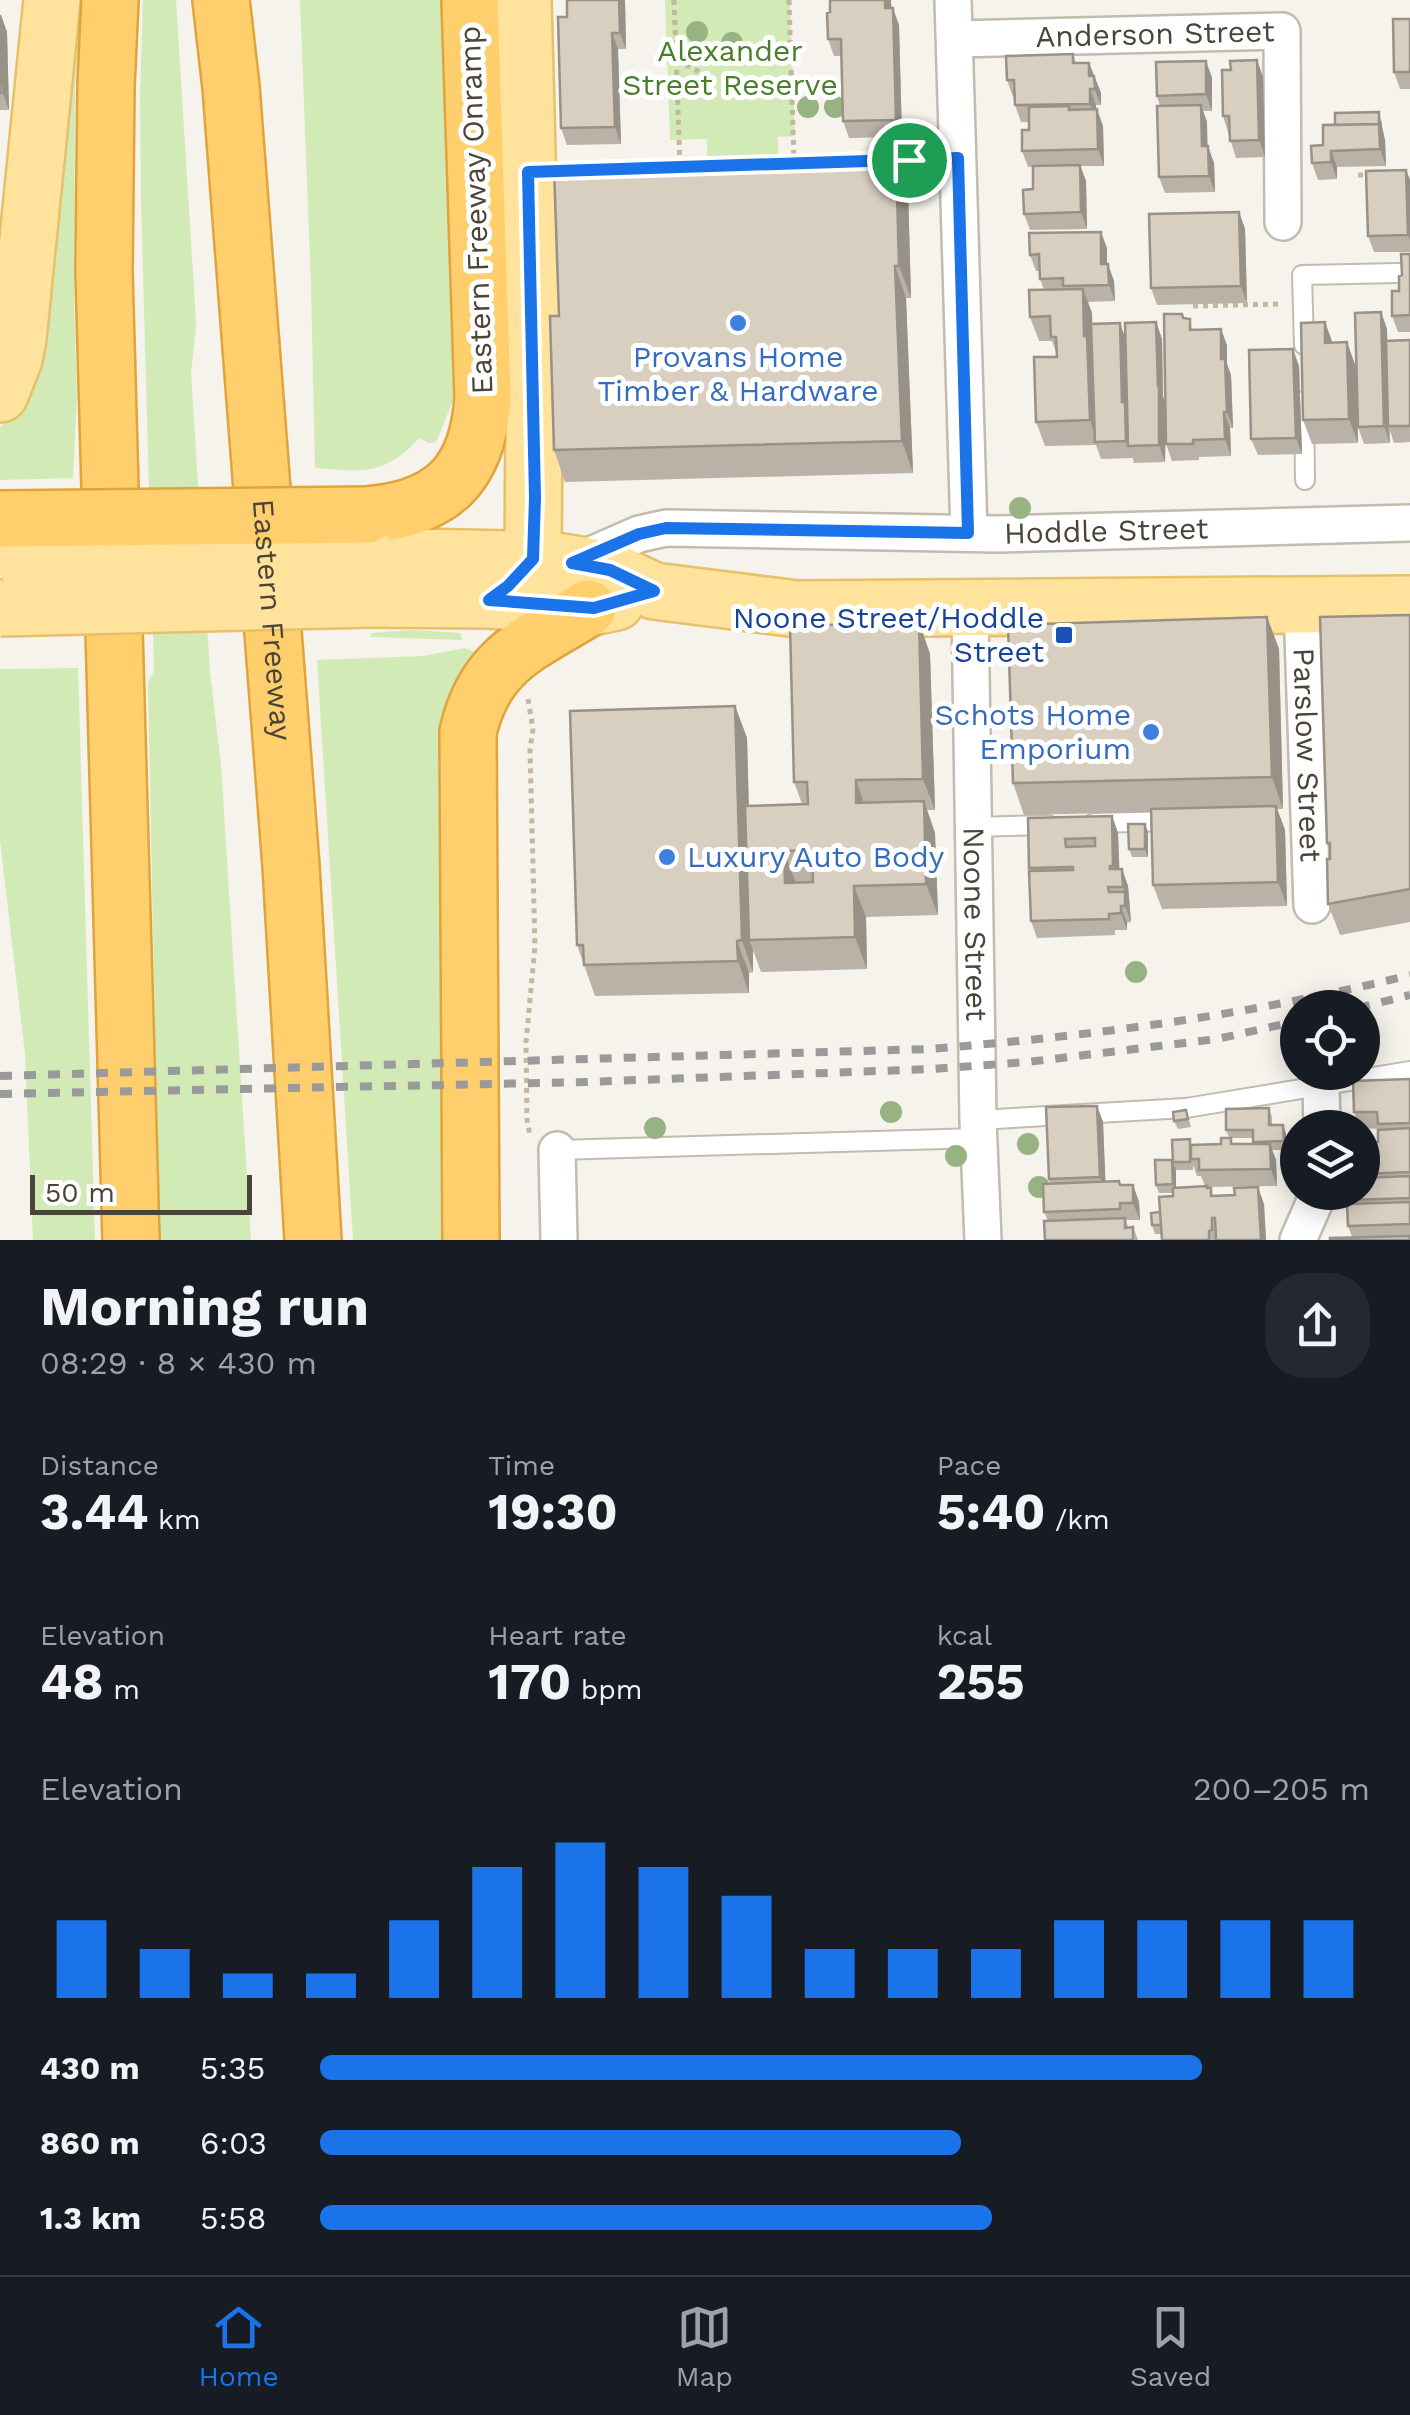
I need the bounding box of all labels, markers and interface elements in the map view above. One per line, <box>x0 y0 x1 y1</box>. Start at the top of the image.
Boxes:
street label: Anderson Street <box>1035 13 1275 54</box>
street label: Eastern Freeway Onramp <box>452 25 499 395</box>
park label: Alexander Street Reserve <box>622 33 838 102</box>
pin <box>867 118 952 203</box>
icon: arrive <box>882 133 937 188</box>
marker: Provans Home Timber & Hardware <box>727 312 749 334</box>
place label: Provans Home Timber & Hardware <box>597 339 879 408</box>
street label: Eastern Freeway <box>246 498 299 742</box>
street label: Hoddle Street <box>1003 510 1209 551</box>
place label: Noone Street/Hoddle Street <box>733 600 1044 669</box>
marker: Noone Street/Hoddle Street <box>1053 624 1075 646</box>
street label: Parslow Street <box>1286 647 1329 863</box>
place label: Schots Home Emporium <box>934 697 1131 766</box>
marker: Schots Home Emporium <box>1140 721 1162 743</box>
street label: Noone Street <box>956 827 994 1022</box>
place label: Luxury Auto Body <box>687 839 945 874</box>
marker: Luxury Auto Body <box>656 846 678 868</box>
map controls <box>1280 990 1380 1210</box>
button: locate <box>1280 990 1380 1090</box>
button: layers <box>1280 1110 1380 1210</box>
scale bar <box>30 1170 252 1214</box>
text: 50 m <box>45 1176 115 1209</box>
button: share <box>1265 1273 1370 1378</box>
text: Morning run <box>40 1274 369 1338</box>
text: 08:29 · 8 × 430 m <box>40 1344 317 1382</box>
text: Distance <box>40 1449 159 1482</box>
text: Time <box>488 1449 555 1482</box>
text: Pace <box>937 1449 1001 1482</box>
text: 3.44 <box>40 1482 149 1541</box>
text: 19:30 <box>488 1482 618 1541</box>
text: 5:40 <box>937 1482 1045 1541</box>
text: km <box>149 1503 201 1536</box>
text: /km <box>1045 1503 1110 1536</box>
text: Elevation <box>40 1619 165 1652</box>
text: Heart rate <box>488 1619 627 1652</box>
text: kcal <box>937 1619 992 1652</box>
text: 48 <box>40 1652 104 1711</box>
text: 170 <box>488 1652 571 1711</box>
text: 255 <box>937 1652 1025 1711</box>
text: m <box>104 1673 140 1706</box>
text: bpm <box>571 1673 643 1706</box>
text: Elevation <box>40 1770 183 1808</box>
text: 200–205 m <box>1193 1770 1370 1808</box>
text: 430 m <box>40 2049 140 2087</box>
text: 5:35 <box>200 2049 265 2087</box>
text: 860 m <box>40 2124 140 2162</box>
text: 6:03 <box>200 2124 267 2162</box>
text: 1.3 km <box>40 2199 141 2237</box>
text: 5:58 <box>200 2199 266 2237</box>
tab: Home <box>199 2300 279 2393</box>
tab: Map <box>676 2300 733 2393</box>
tab: Saved <box>1130 2300 1211 2393</box>

